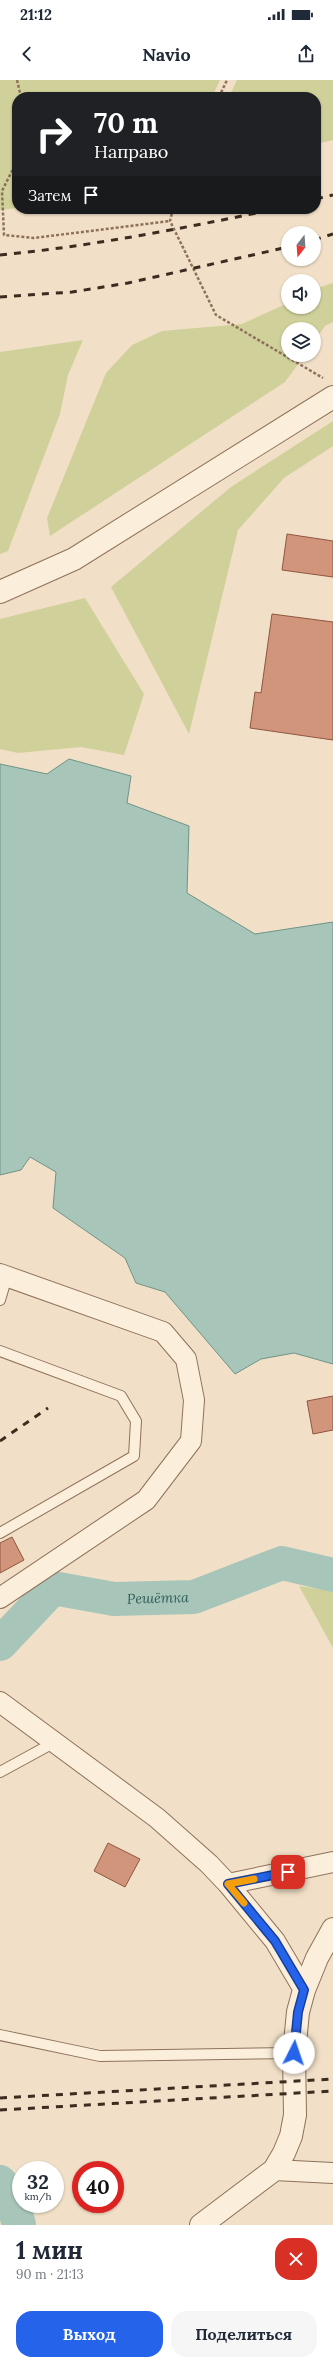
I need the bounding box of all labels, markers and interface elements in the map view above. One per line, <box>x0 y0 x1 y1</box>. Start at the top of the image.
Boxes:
text: 21:12 <box>20 5 52 24</box>
icon: back <box>16 43 38 65</box>
text: Navio <box>142 43 191 66</box>
icon: share <box>295 43 317 65</box>
text: 70 m <box>94 105 158 141</box>
icon: right <box>28 108 80 160</box>
text: Направо <box>94 140 168 163</box>
icon: arrive <box>80 184 102 206</box>
text: Затем <box>28 186 72 205</box>
north arrow <box>281 226 321 266</box>
map controls <box>281 226 321 362</box>
button: sound <box>281 274 321 314</box>
button: layers <box>281 322 321 362</box>
water label: Решётка <box>127 1588 189 1608</box>
pin <box>271 1855 305 1889</box>
icon: arrive <box>277 1861 299 1883</box>
position arrow <box>273 2032 315 2074</box>
speed limit sign: 40 <box>72 2161 124 2213</box>
text: 32 <box>27 2169 49 2194</box>
text: km/h <box>24 2190 52 2203</box>
text: 1 мин <box>16 2235 83 2266</box>
button: close <box>275 2238 317 2280</box>
text: 90 m · 21:13 <box>16 2266 84 2283</box>
button: Выход <box>16 2311 163 2357</box>
button: Поделиться <box>171 2311 317 2357</box>

